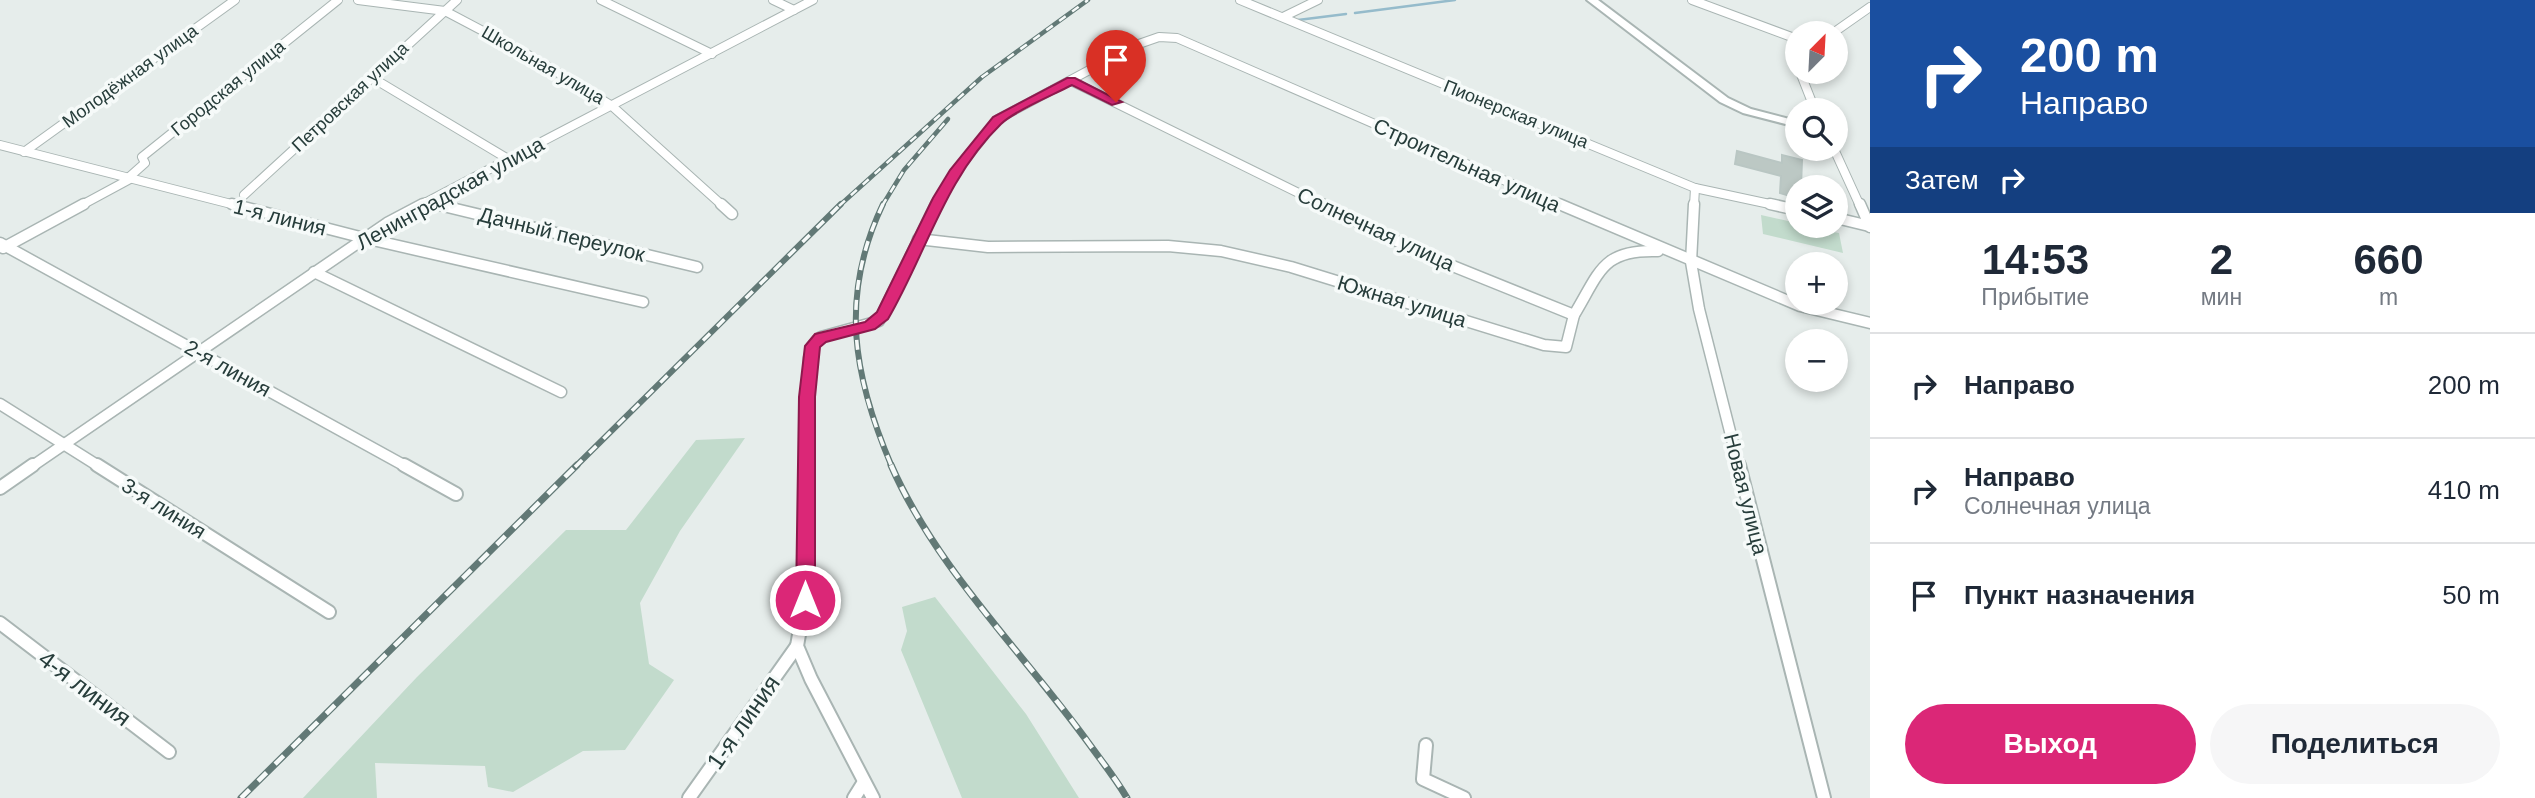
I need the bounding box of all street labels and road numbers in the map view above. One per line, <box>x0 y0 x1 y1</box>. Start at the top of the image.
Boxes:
street label: Молодёжная улица <box>59 20 202 132</box>
street label: Школьная улица <box>478 22 609 109</box>
street label: Городская улица <box>167 35 290 140</box>
street label: Петровская улица <box>288 37 413 156</box>
street label: Пионерская улица <box>1441 76 1592 153</box>
street label: Строительная улица <box>1370 113 1564 217</box>
street label: Ленинградская улица <box>352 132 548 254</box>
street label: Солнечная улица <box>1294 183 1458 276</box>
street label: 1-я линия <box>231 194 329 240</box>
street label: Дачный переулок <box>477 202 648 266</box>
street label: Южная улица <box>1335 270 1469 332</box>
street label: 2-я линия <box>181 335 275 401</box>
street label: Новая улица <box>1720 431 1772 557</box>
street label: 3-я линия <box>118 473 210 543</box>
street label: 4-я линия <box>34 645 136 731</box>
street label: 1-я линия <box>701 670 785 774</box>

